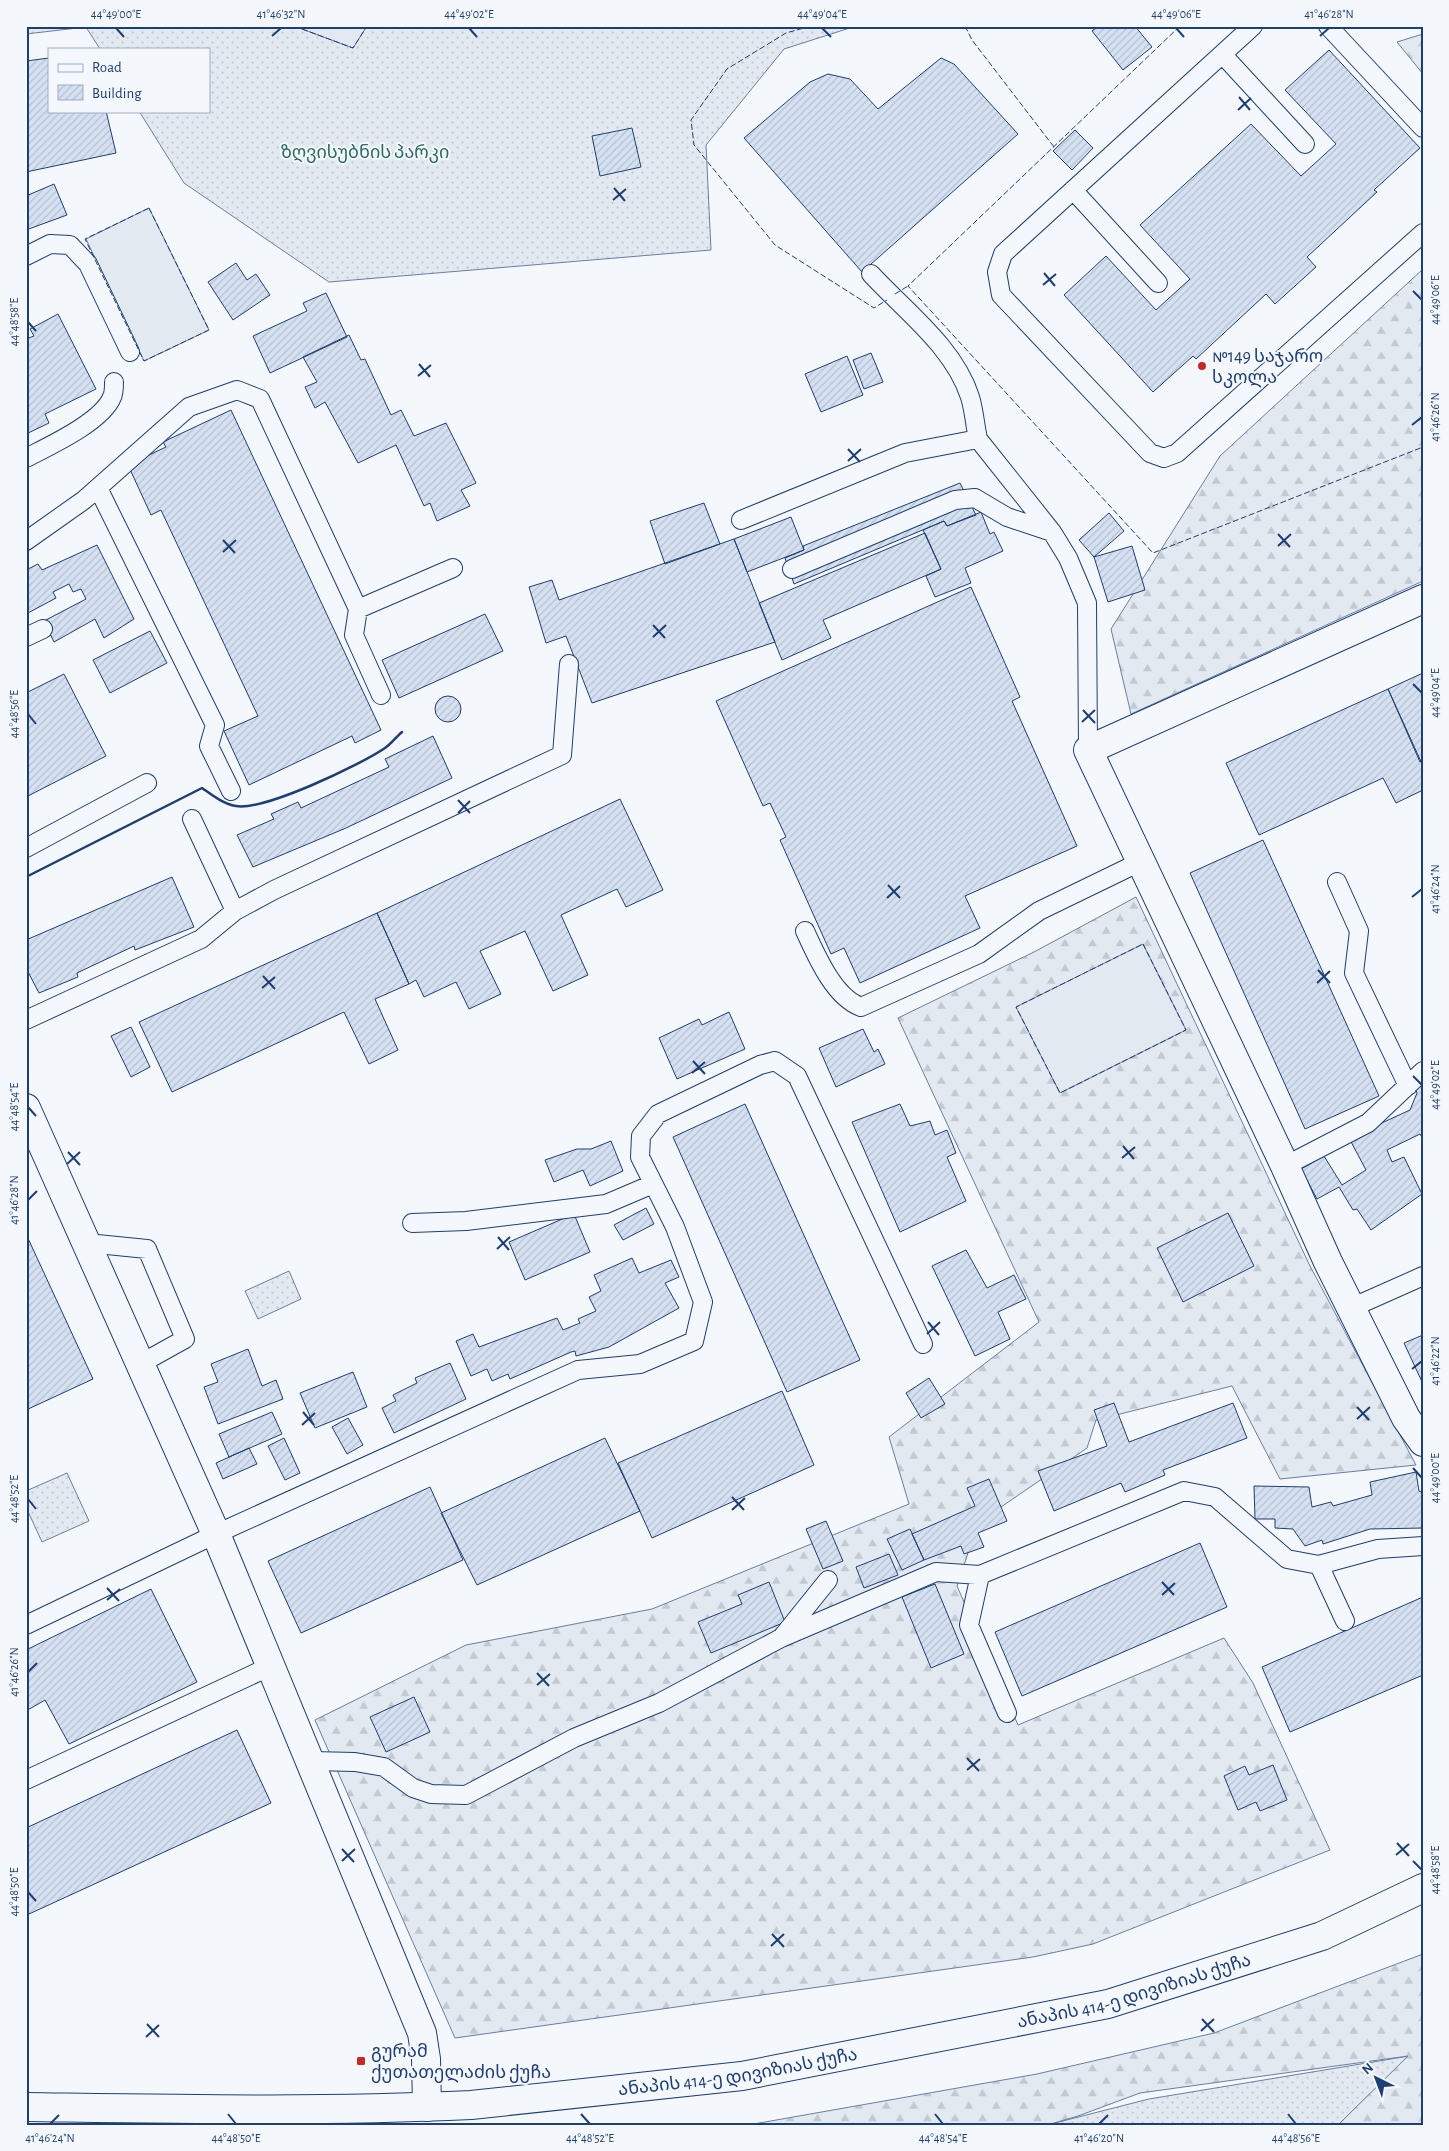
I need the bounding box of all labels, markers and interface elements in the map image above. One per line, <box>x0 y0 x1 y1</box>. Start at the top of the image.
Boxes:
text: 44°49'00"E <box>91 8 141 20</box>
text: 41°46'32"N <box>257 8 305 20</box>
text: 44°49'02"E <box>444 8 494 20</box>
text: 44°49'04"E <box>797 8 847 20</box>
text: 44°49'06"E <box>1151 8 1201 20</box>
text: 41°46'28"N <box>1304 8 1354 20</box>
legend <box>48 48 210 112</box>
text: Road <box>92 60 122 75</box>
text: Building <box>92 86 142 101</box>
park label: ზღვისუბნის პარკი <box>281 143 449 163</box>
text: 44°49'06"E <box>1429 275 1441 325</box>
text: 44°48'58"E <box>8 298 20 346</box>
place label: №149 საჯარო სკოლა <box>1212 347 1323 388</box>
marker: №149 საჯარო სკოლა <box>1196 360 1208 372</box>
text: 41°46'26"N <box>1429 392 1441 442</box>
text: 44°49'04"E <box>1429 668 1441 718</box>
text: 44°48'56"E <box>8 690 20 738</box>
text: 41°46'24"N <box>1429 864 1441 914</box>
text: 44°49'02"E <box>1429 1060 1441 1110</box>
text: 44°48'54"E <box>8 1083 20 1131</box>
text: 41°46'28"N <box>8 1175 20 1225</box>
text: 41°46'22"N <box>1429 1336 1441 1386</box>
text: 44°49'00"E <box>1429 1453 1441 1503</box>
text: 44°48'52"E <box>8 1475 20 1523</box>
text: 41°46'26"N <box>8 1647 20 1697</box>
text: 44°48'58"E <box>1429 1846 1441 1894</box>
text: 44°48'50"E <box>8 1867 20 1917</box>
street label: ანაპის 414-ე დივიზიას ქუჩა <box>1016 1951 1253 2032</box>
place label: გურამ ქუთათელაძის ქუჩა <box>371 2042 551 2083</box>
street label: ანაპის 414-ე დივიზიას ქუჩა <box>617 2046 859 2099</box>
north arrow <box>1352 2054 1402 2104</box>
marker: გურამ ქუთათელაძის ქუჩა <box>355 2055 367 2067</box>
text: N <box>1360 2061 1376 2078</box>
text: 41°46'24"N <box>25 2132 75 2144</box>
text: 44°48'50"E <box>211 2132 261 2144</box>
text: 44°48'52"E <box>566 2132 614 2144</box>
text: 44°48'54"E <box>919 2132 967 2144</box>
text: 41°46'20"N <box>1074 2132 1124 2144</box>
text: 44°48'56"E <box>1272 2132 1320 2144</box>

